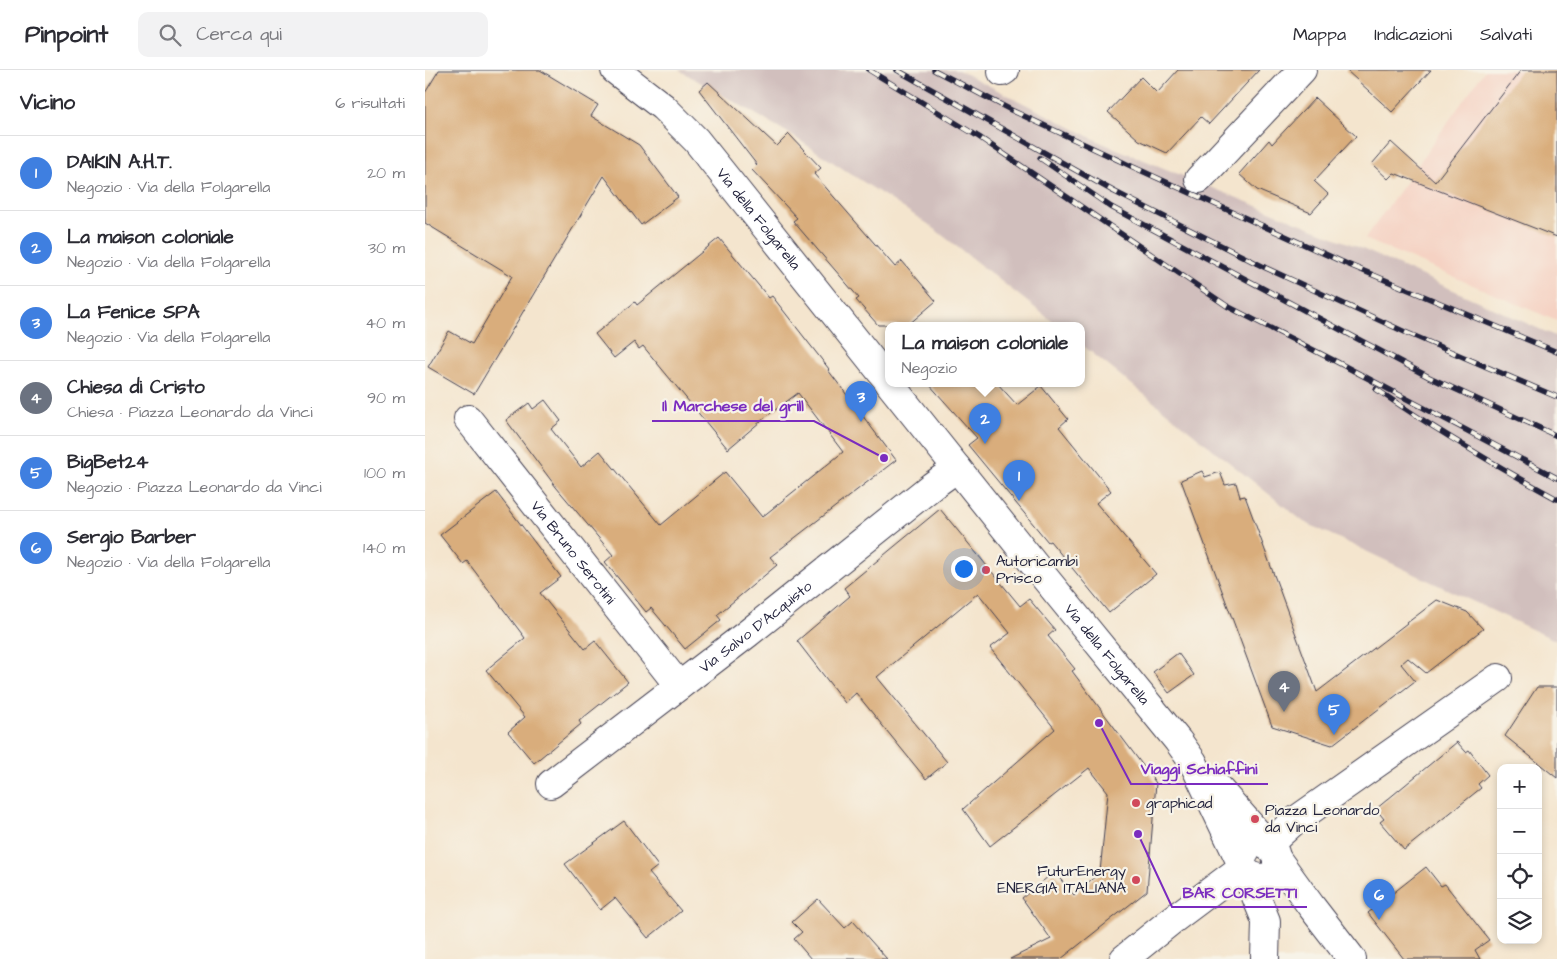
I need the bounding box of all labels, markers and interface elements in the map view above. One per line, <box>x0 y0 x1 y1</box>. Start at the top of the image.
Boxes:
search box <box>138 12 488 57</box>
text: Pinpoint <box>25 18 108 52</box>
icon: search <box>156 21 184 49</box>
text: Cerca qui <box>196 21 282 48</box>
text: Mappa <box>1293 22 1346 47</box>
text: Indicazioni <box>1374 22 1452 47</box>
text: Salvati <box>1480 22 1532 47</box>
text: Vicino <box>20 88 75 117</box>
text: 6 risultati <box>335 92 405 114</box>
text: DAIKIN A.H.T. <box>67 149 172 176</box>
text: 1 <box>35 162 37 184</box>
text: 20 m <box>367 162 405 184</box>
street label: Via della Folgarella <box>711 164 806 275</box>
text: Negozio · Via della Folgarella <box>67 176 270 198</box>
text: La maison coloniale <box>67 224 234 251</box>
text: 2 <box>31 237 41 259</box>
text: 30 m <box>368 237 405 259</box>
text: Negozio · Via della Folgarella <box>67 251 270 273</box>
text: La Fenice SPA <box>67 299 200 326</box>
text: 3 <box>32 312 40 334</box>
text: 40 m <box>365 312 405 334</box>
popup <box>885 322 1085 387</box>
text: Negozio · Via della Folgarella <box>67 326 270 348</box>
text: La maison coloniale <box>902 330 1068 357</box>
text: Negozio <box>902 357 957 379</box>
text: Chiesa di Cristo <box>67 374 205 401</box>
pin: 3 <box>845 381 877 422</box>
text: 4 <box>31 387 41 409</box>
text: 90 m <box>367 387 405 409</box>
callout: Il Marchese del grill <box>652 390 814 421</box>
text: Il Marchese del grill <box>662 395 804 419</box>
text: Chiesa · Piazza Leonardo da Vinci <box>67 401 313 423</box>
pin: 2 <box>969 403 1001 444</box>
text: BigBet24 <box>67 449 148 476</box>
pin: 1 <box>1003 460 1035 501</box>
text: 5 <box>30 462 42 484</box>
text: 100 m <box>364 462 405 484</box>
text: Negozio · Piazza Leonardo da Vinci <box>67 476 322 498</box>
street label: Via Bruno Serotini <box>526 497 621 609</box>
text: Sergio Barber <box>67 524 196 551</box>
text: 6 <box>31 537 41 559</box>
text: 140 m <box>363 537 405 559</box>
text: Negozio · Via della Folgarella <box>67 551 270 573</box>
place label: Autoricambi Prisco <box>996 551 1078 589</box>
your location <box>951 556 977 582</box>
marker: Autoricambi Prisco <box>980 564 992 576</box>
street label: Via Salvo D'Acquisto <box>695 576 817 678</box>
street label: Via della Folgarella <box>1059 599 1155 710</box>
pin: 4 <box>1268 671 1300 712</box>
pin: 5 <box>1318 694 1350 735</box>
callout: Viaggi Schiaffini <box>1131 753 1268 784</box>
text: Viaggi Schiaffini <box>1140 758 1258 782</box>
map controls <box>1497 764 1542 944</box>
button: + <box>1497 764 1542 809</box>
place label: graphicad <box>1146 793 1213 815</box>
marker: graphicad <box>1130 797 1142 809</box>
place label: Piazza Leonardo da Vinci <box>1265 800 1380 838</box>
button: − <box>1497 809 1542 854</box>
marker: Piazza Leonardo da Vinci <box>1249 813 1261 825</box>
button: locate <box>1497 854 1542 899</box>
place label: FuturEnergy ENERGIA ITALIANA <box>997 861 1126 899</box>
marker: FuturEnergy ENERGIA ITALIANA <box>1130 874 1142 886</box>
callout: BAR CORSETTI <box>1172 876 1307 907</box>
pin: 6 <box>1363 879 1395 920</box>
text: BAR CORSETTI <box>1183 882 1298 904</box>
button: layers <box>1497 899 1542 944</box>

